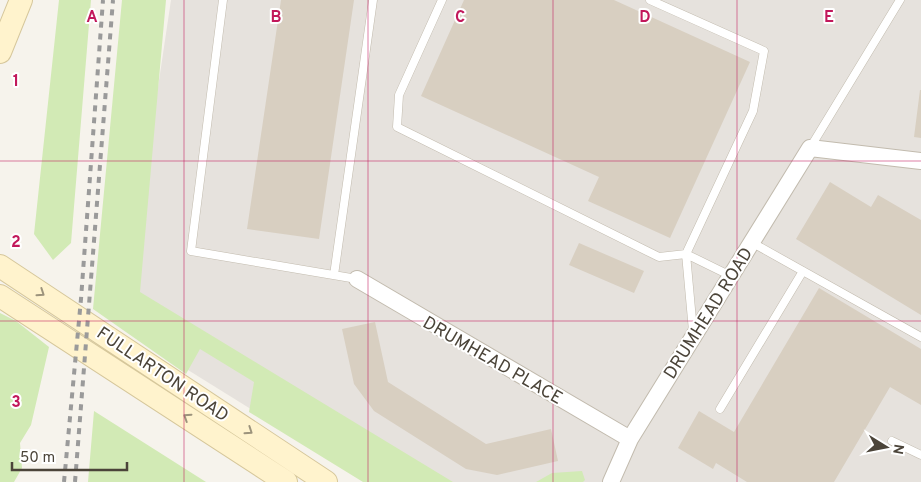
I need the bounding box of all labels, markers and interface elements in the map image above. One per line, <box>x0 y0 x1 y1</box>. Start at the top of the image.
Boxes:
text: A <box>86 8 98 28</box>
text: B <box>270 8 282 28</box>
text: C <box>455 8 465 28</box>
text: D <box>639 8 651 28</box>
text: E <box>824 8 834 28</box>
text: 1 <box>13 72 19 92</box>
text: 2 <box>11 233 21 253</box>
street label: DRUMHEAD ROAD <box>660 244 759 384</box>
one-way arrow <box>35 287 44 296</box>
street label: DRUMHEAD PLACE <box>418 312 566 411</box>
street label: FULLARTON ROAD <box>92 322 233 428</box>
text: 3 <box>11 393 21 413</box>
one-way arrow <box>183 414 192 423</box>
north arrow <box>861 422 911 472</box>
one-way arrow <box>243 425 253 434</box>
scale bar <box>12 440 128 472</box>
text: N <box>888 443 907 455</box>
text: 50 m <box>20 449 55 468</box>

